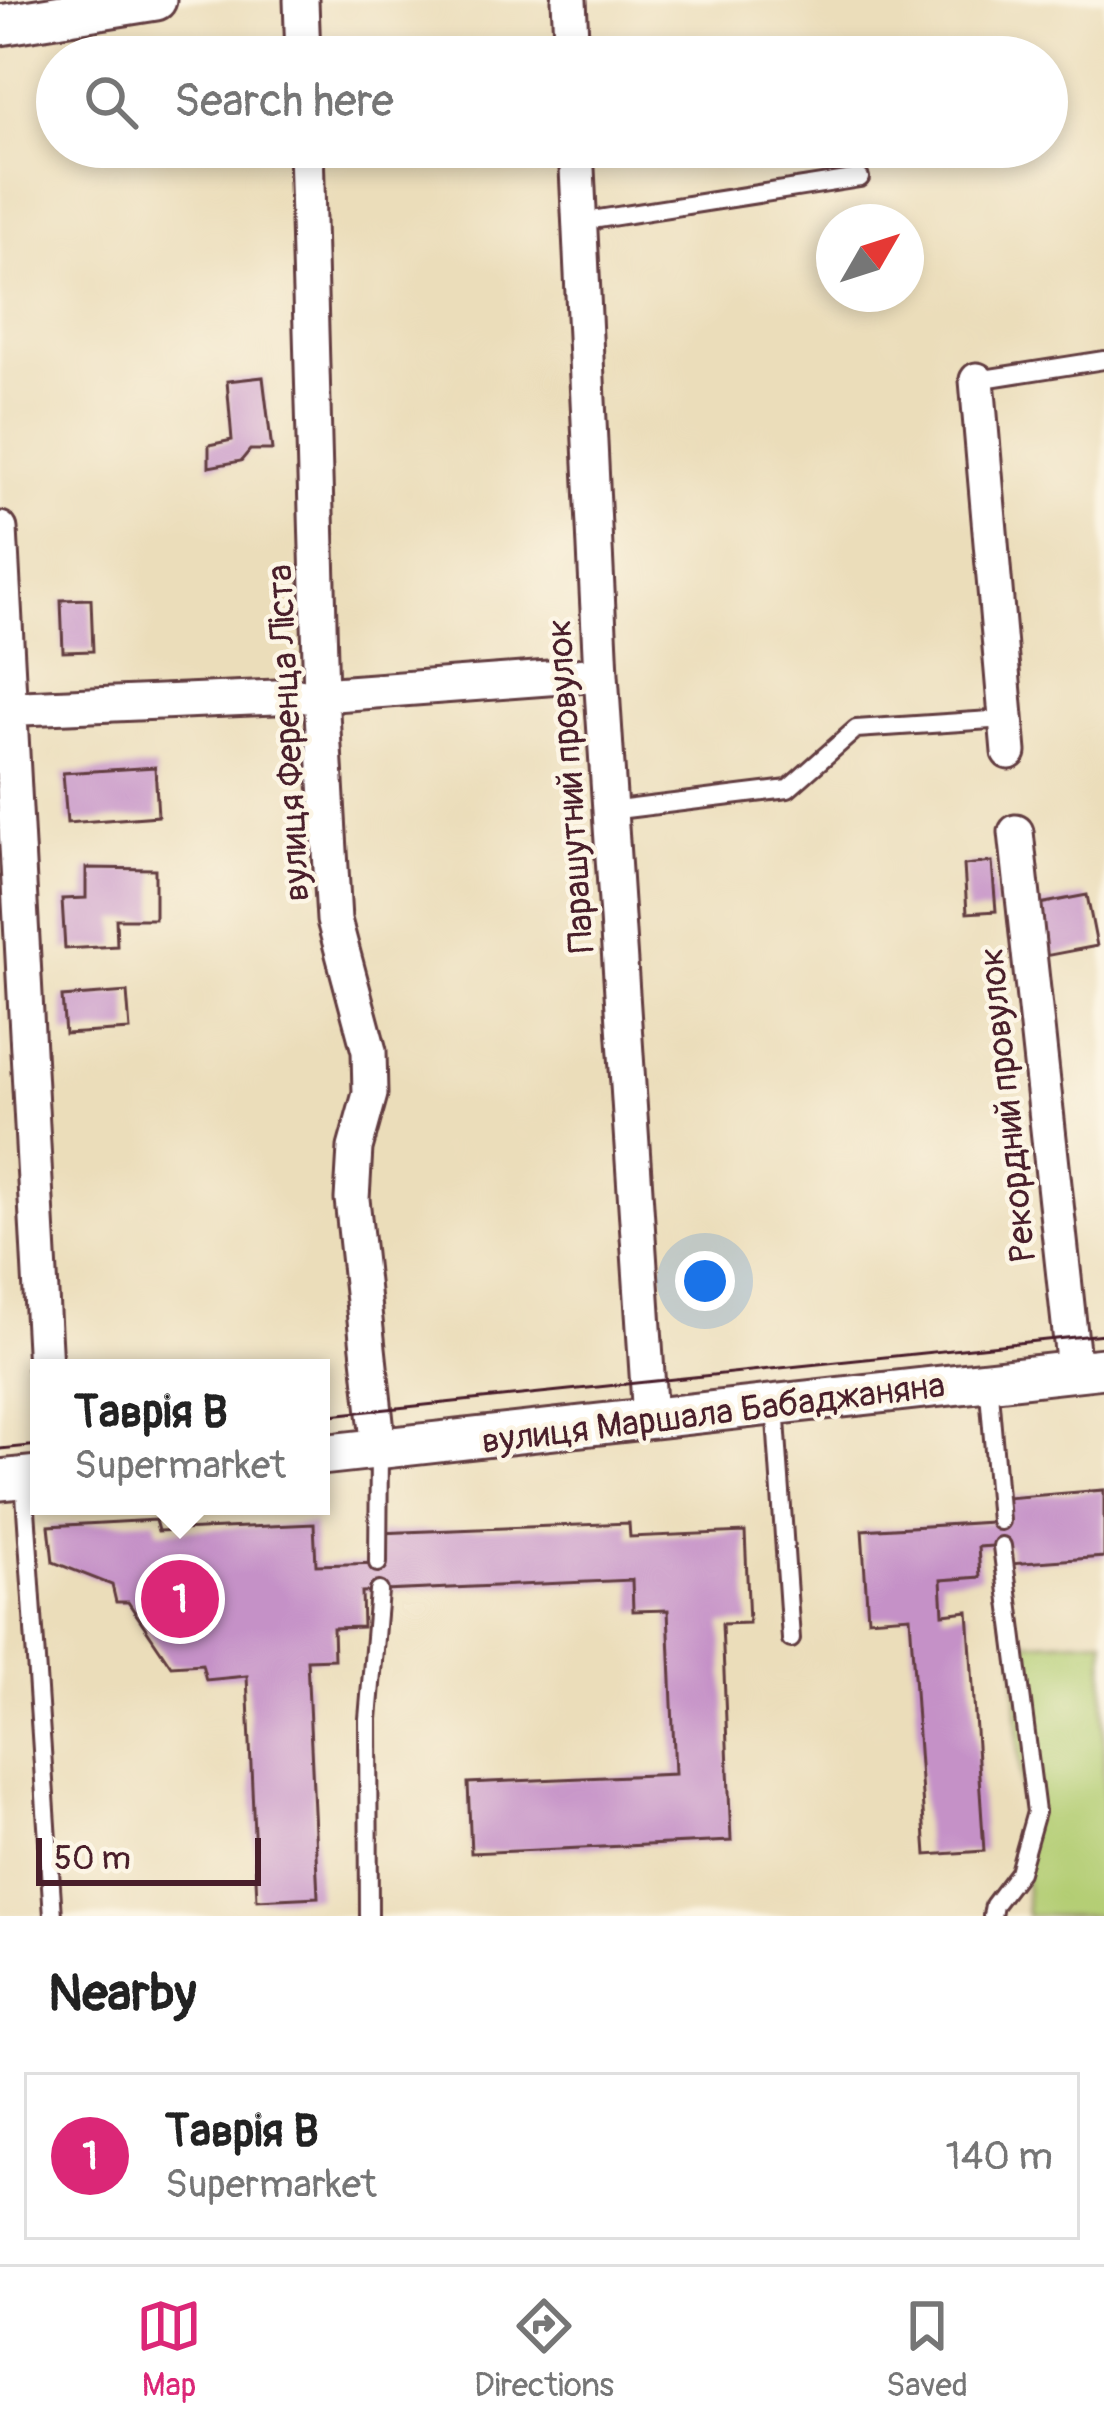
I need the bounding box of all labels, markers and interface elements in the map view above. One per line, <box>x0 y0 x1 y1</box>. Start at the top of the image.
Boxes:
search box <box>36 36 1068 168</box>
icon: search <box>78 69 144 135</box>
text: Search here <box>174 74 394 130</box>
north arrow <box>816 204 924 312</box>
street label: вулиця Ференца Ліста <box>257 563 320 903</box>
street label: Парашутний провулок <box>536 617 605 954</box>
street label: Рекордний провулок <box>969 945 1046 1264</box>
your location <box>675 1251 735 1311</box>
popup <box>30 1359 330 1515</box>
street label: вулиця Маршала Бабаджаняна <box>479 1363 947 1464</box>
text: Таврія В <box>74 1385 228 1441</box>
text: Supermarket <box>74 1441 286 1490</box>
pin: 1 <box>141 1554 219 1644</box>
scale bar <box>36 1832 261 1885</box>
text: 50 m <box>54 1838 131 1879</box>
text: Nearby <box>48 1962 196 2026</box>
text: Таврія В <box>165 2104 319 2160</box>
text: 1 <box>82 2132 98 2181</box>
text: 140 m <box>945 2132 1053 2181</box>
text: Supermarket <box>165 2160 377 2209</box>
tab: Map <box>136 2293 202 2406</box>
tab: Directions <box>474 2293 614 2406</box>
tab: Saved <box>886 2293 968 2406</box>

